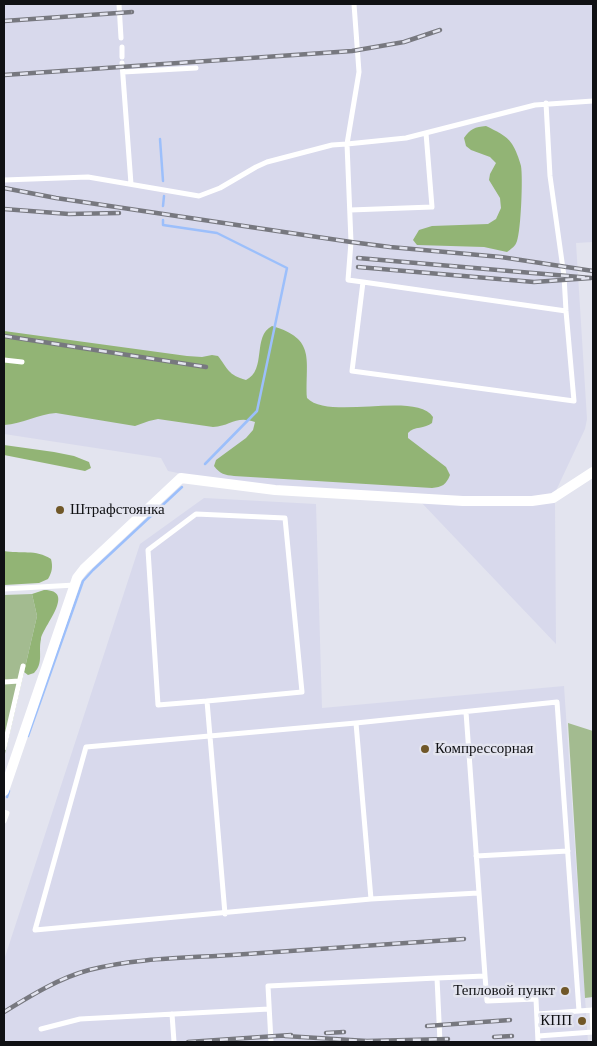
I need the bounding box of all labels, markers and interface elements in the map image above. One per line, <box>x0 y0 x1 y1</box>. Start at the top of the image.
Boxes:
place label: Штрафстоянка <box>70 501 165 519</box>
marker: Штрафстоянка <box>54 504 66 516</box>
place label: Компрессорная <box>435 740 533 758</box>
marker: Компрессорная <box>419 743 431 755</box>
place label: Тепловой пункт <box>453 982 555 1000</box>
marker: Тепловой пункт <box>559 985 571 997</box>
place label: КПП <box>540 1012 572 1030</box>
marker: КПП <box>576 1015 588 1027</box>

